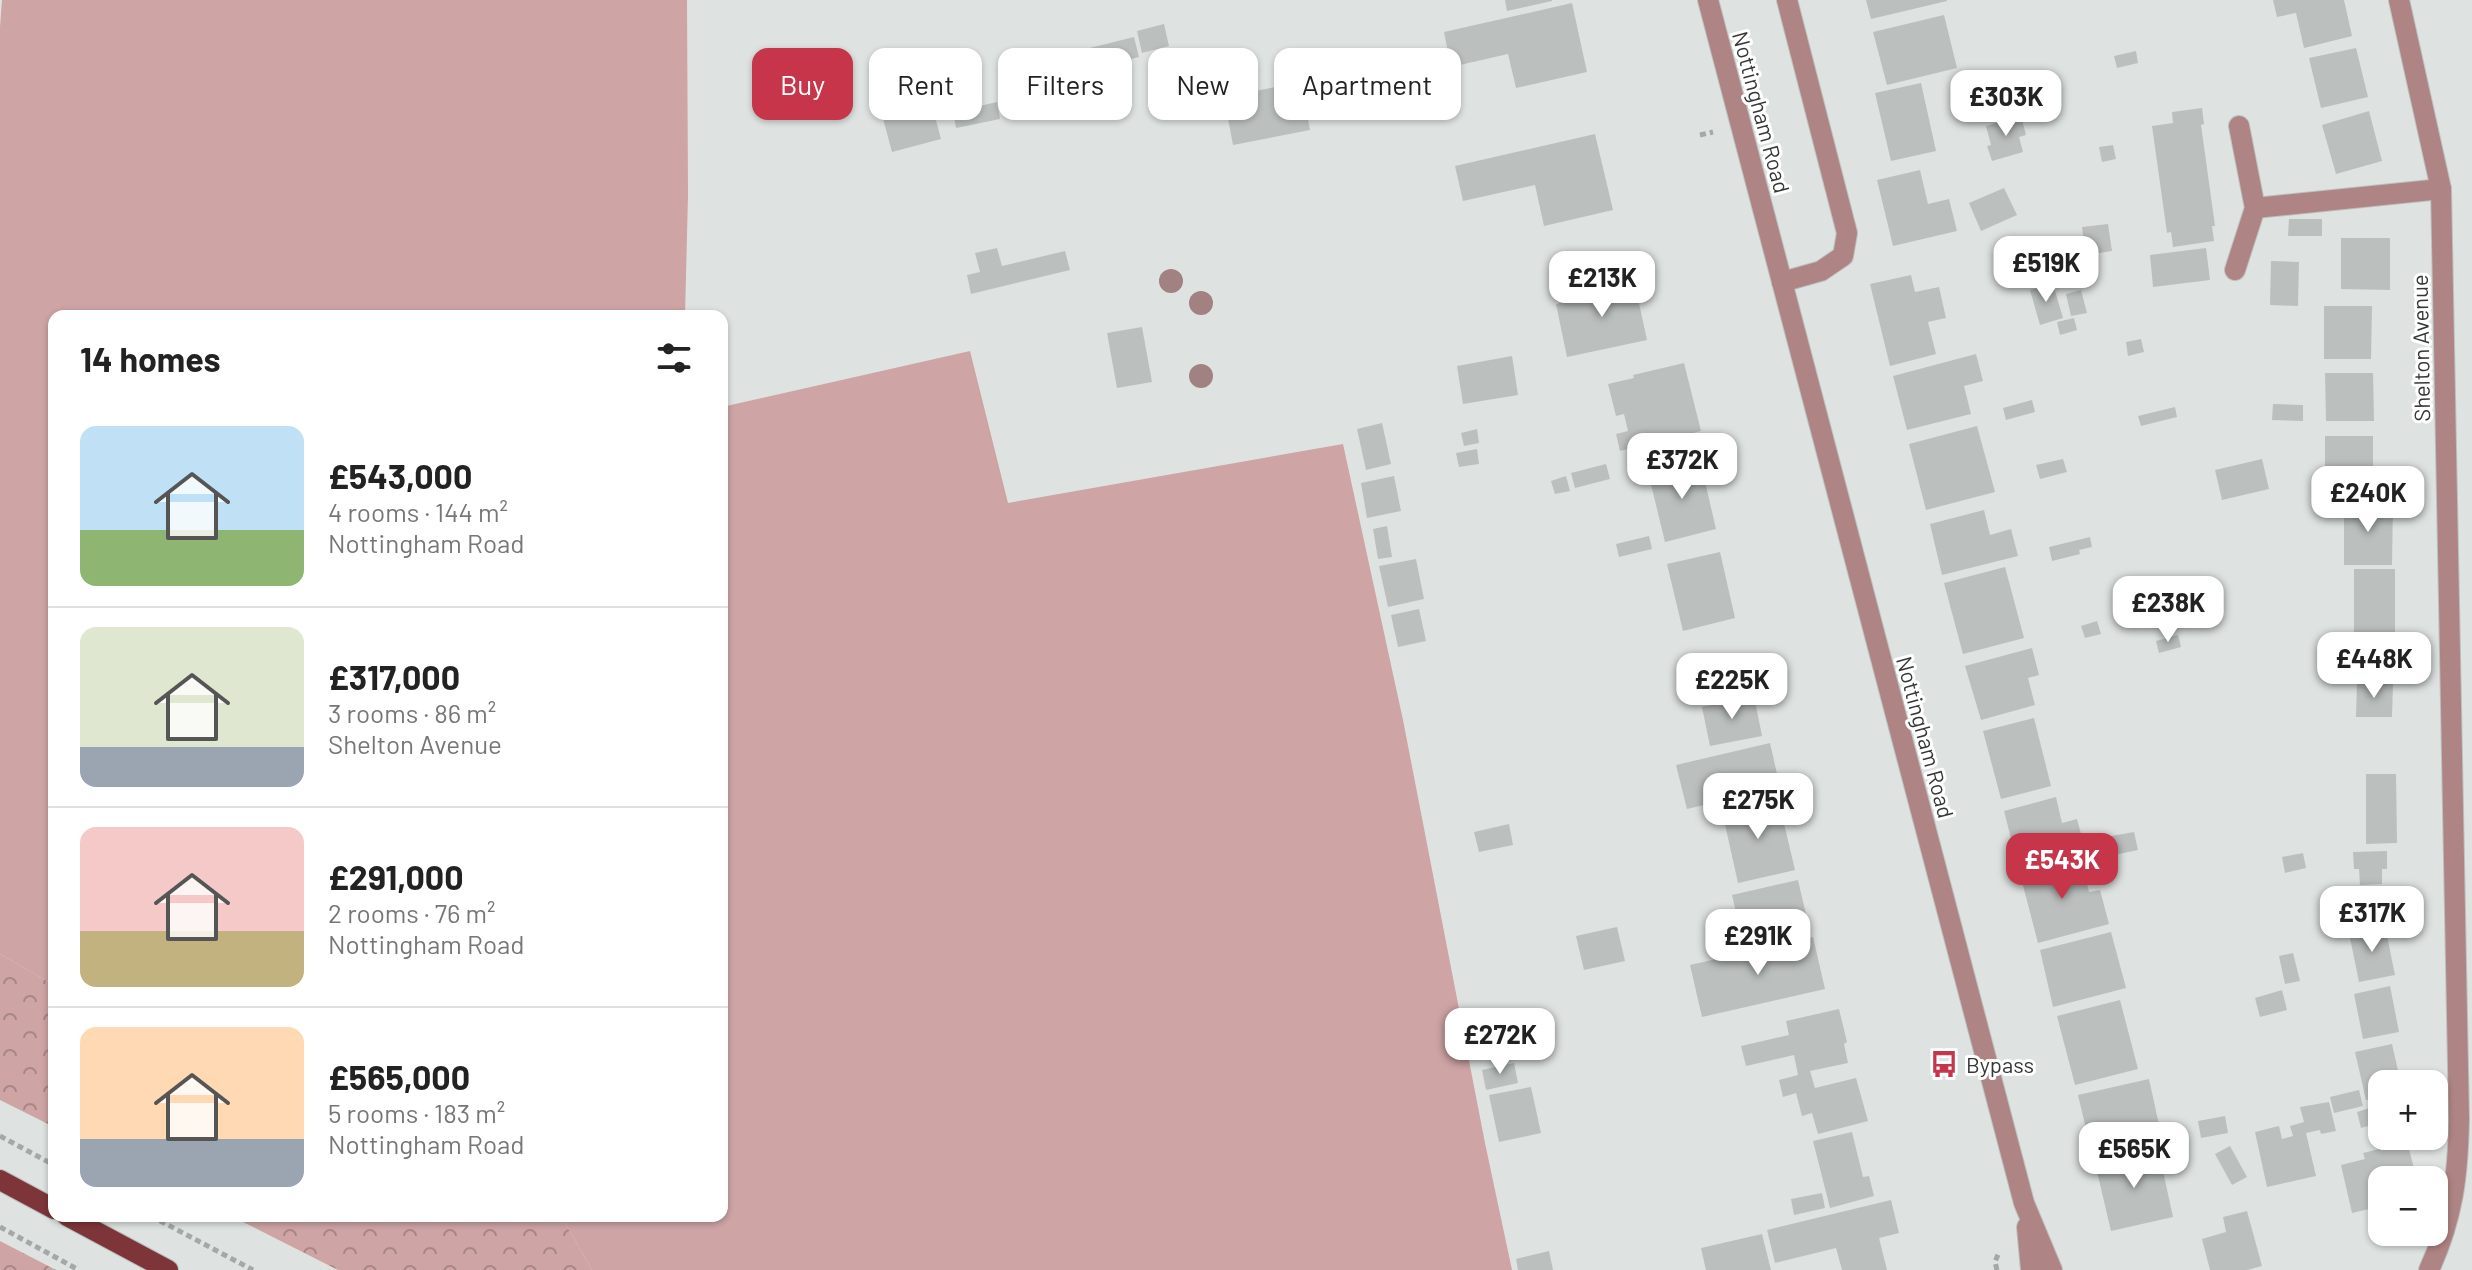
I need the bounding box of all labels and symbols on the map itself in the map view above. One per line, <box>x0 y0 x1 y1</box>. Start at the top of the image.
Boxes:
street label: Nottingham Road <box>1728 28 1796 196</box>
pin: £303K <box>1950 70 2062 138</box>
pin: £519K <box>1990 236 2102 304</box>
pin: £213K <box>1546 251 1658 319</box>
street label: Shelton Avenue <box>2406 274 2434 422</box>
pin: £372K <box>1626 433 1738 501</box>
pin: £240K <box>2312 466 2424 534</box>
pin: £238K <box>2112 576 2224 644</box>
pin: £448K <box>2318 632 2430 700</box>
pin: £225K <box>1676 653 1788 721</box>
street label: Nottingham Road <box>1892 653 1960 821</box>
pin: £275K <box>1702 773 1814 841</box>
pin: £543K <box>2006 833 2118 901</box>
pin: £317K <box>2316 886 2428 954</box>
pin: £291K <box>1702 909 1814 977</box>
pin: £272K <box>1444 1008 1556 1076</box>
bus stop icon: Bypass <box>1929 1049 1959 1079</box>
place label: Bypass <box>1966 1051 2034 1077</box>
pin: £565K <box>2078 1122 2190 1190</box>

